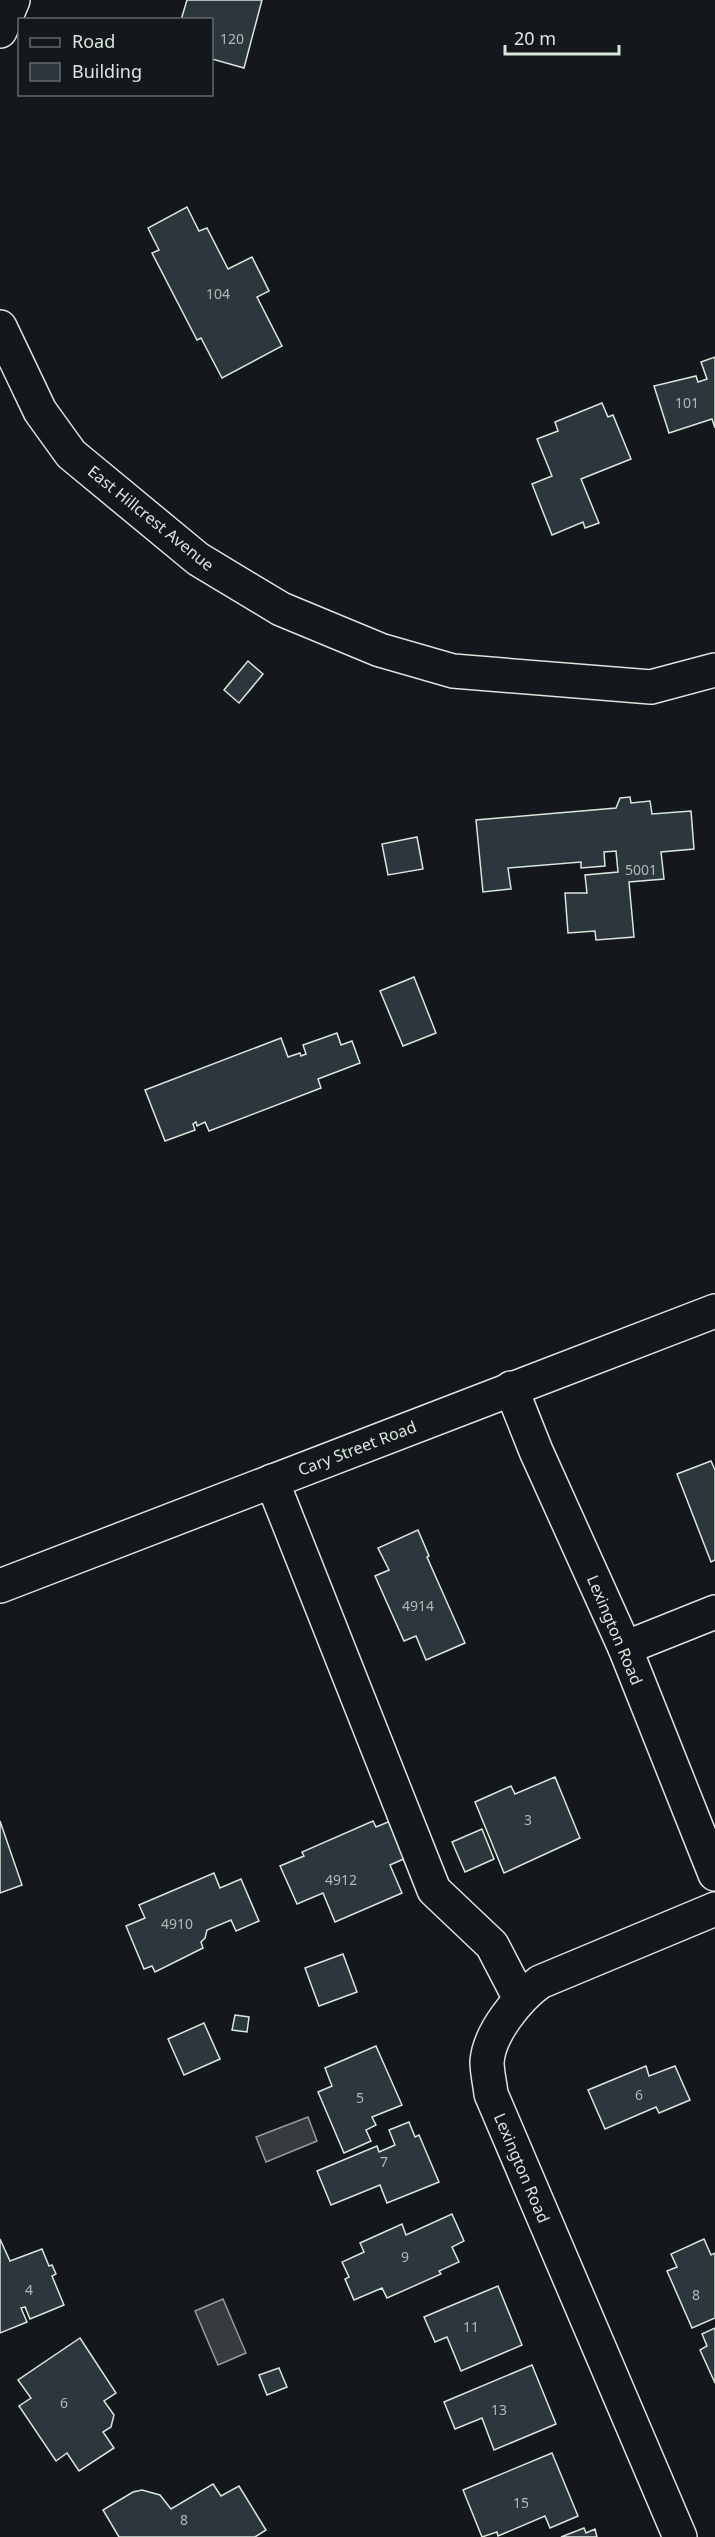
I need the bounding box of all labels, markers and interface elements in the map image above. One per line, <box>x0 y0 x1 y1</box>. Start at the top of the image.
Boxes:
legend <box>18 18 213 96</box>
scale bar <box>505 18 619 56</box>
text: 20 m <box>514 26 556 50</box>
text: Road <box>72 29 115 53</box>
house number: 120 <box>220 29 244 48</box>
text: Building <box>72 59 142 83</box>
house number: 104 <box>206 284 230 303</box>
house number: 101 <box>675 393 699 412</box>
street label: East Hillcrest Avenue <box>83 460 219 576</box>
house number: 5001 <box>625 860 657 879</box>
street label: Cary Street Road <box>295 1415 419 1481</box>
street label: Lexington Road <box>582 1572 648 1688</box>
house number: 4914 <box>402 1596 434 1615</box>
house number: 3 <box>524 1810 532 1829</box>
house number: 4912 <box>325 1870 357 1889</box>
house number: 4910 <box>161 1914 193 1933</box>
house number: 6 <box>635 2085 643 2104</box>
house number: 5 <box>356 2088 364 2107</box>
street label: Lexington Road <box>489 2110 555 2226</box>
house number: 7 <box>380 2152 388 2171</box>
house number: 9 <box>401 2247 409 2266</box>
house number: 4 <box>25 2280 33 2299</box>
house number: 8 <box>692 2285 700 2304</box>
house number: 11 <box>463 2317 479 2336</box>
house number: 6 <box>60 2393 68 2412</box>
house number: 13 <box>491 2400 507 2419</box>
house number: 15 <box>513 2493 529 2512</box>
house number: 8 <box>180 2510 188 2529</box>

